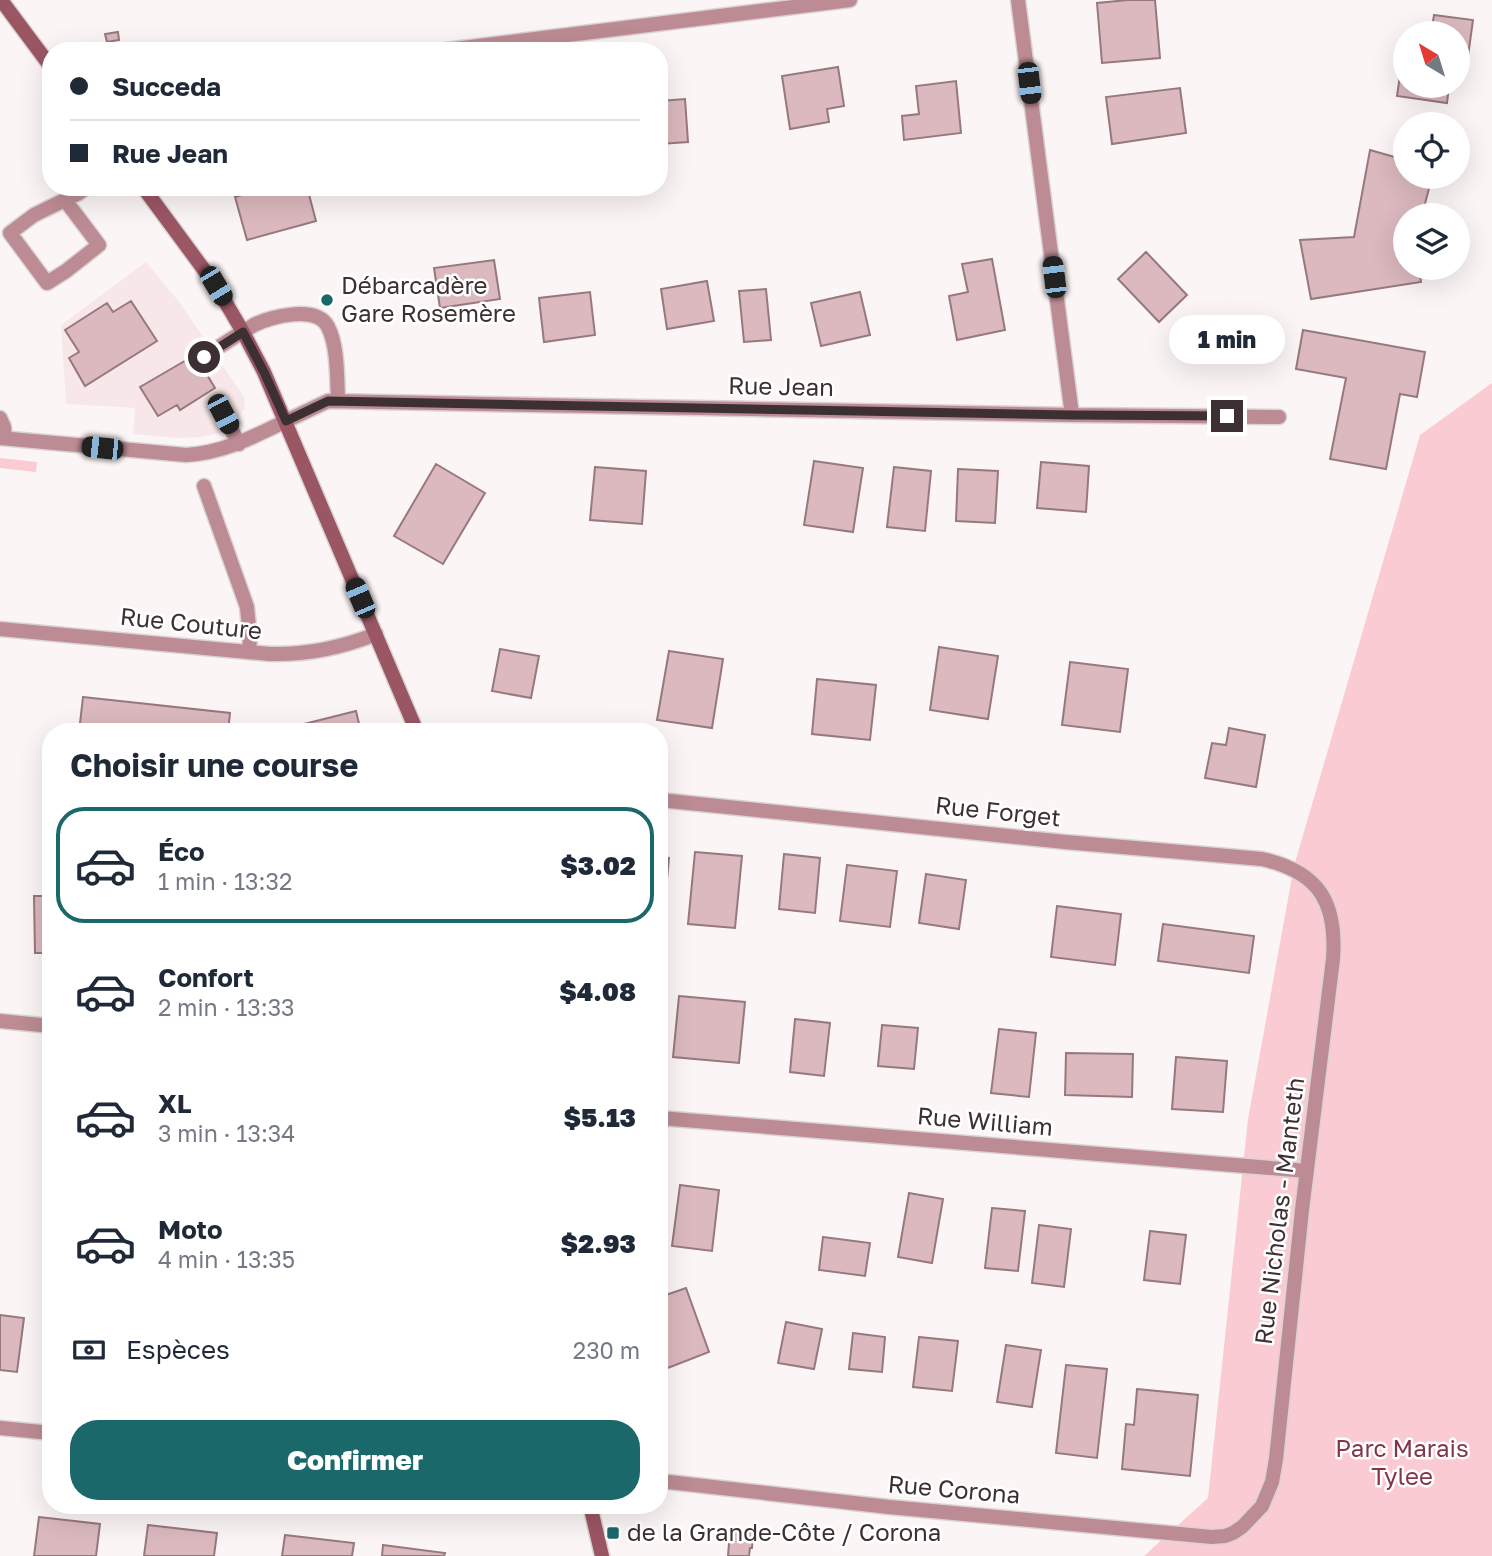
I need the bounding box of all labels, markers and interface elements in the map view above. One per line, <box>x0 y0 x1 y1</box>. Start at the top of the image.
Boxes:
north arrow <box>1393 21 1470 98</box>
map controls <box>1393 21 1470 280</box>
car <box>1017 61 1042 105</box>
text: Succeda <box>112 71 221 102</box>
button: locate <box>1393 112 1470 189</box>
text: Rue Jean <box>112 138 228 169</box>
button: layers <box>1393 203 1470 280</box>
car <box>1042 255 1067 299</box>
car <box>197 263 236 309</box>
place label: Débarcadère Gare Rosemère <box>341 270 516 327</box>
marker: Débarcadère Gare Rosemère <box>319 292 335 308</box>
callout: 1 min <box>1169 314 1285 364</box>
text: 1 min <box>1198 325 1256 353</box>
route start <box>188 341 220 373</box>
street label: Rue Jean <box>728 370 834 401</box>
car <box>204 391 243 437</box>
route end <box>1211 400 1243 432</box>
car <box>81 435 124 461</box>
car <box>343 575 378 621</box>
street label: Rue Couture <box>119 601 264 644</box>
text: Choisir une course <box>70 746 358 784</box>
street label: Rue Forget <box>934 789 1062 832</box>
icon: car <box>74 834 137 897</box>
text: Éco <box>158 836 205 867</box>
text: $3.02 <box>560 850 636 881</box>
text: 1 min · 13:32 <box>158 867 292 895</box>
icon: car <box>74 960 137 1023</box>
text: Confort <box>158 962 254 993</box>
text: $4.08 <box>559 976 636 1007</box>
text: 2 min · 13:33 <box>158 993 295 1021</box>
street label: Rue Nicholas - Manteth <box>1248 1076 1309 1346</box>
icon: car <box>74 1086 137 1149</box>
text: XL <box>158 1088 192 1119</box>
street label: Rue William <box>916 1100 1054 1141</box>
text: $5.13 <box>564 1102 636 1133</box>
text: 3 min · 13:34 <box>158 1119 295 1147</box>
icon: car <box>74 1212 137 1275</box>
text: Moto <box>158 1214 223 1245</box>
text: $2.93 <box>561 1228 636 1259</box>
text: 4 min · 13:35 <box>158 1245 295 1273</box>
icon: cash <box>70 1331 108 1369</box>
text: Espèces <box>126 1334 230 1365</box>
text: 230 m <box>573 1336 640 1364</box>
button: Confirmer <box>70 1420 640 1500</box>
park label: Parc Marais Tylee <box>1335 1433 1469 1490</box>
street label: Rue Corona <box>887 1468 1022 1509</box>
place label: de la Grande-Côte / Corona <box>627 1517 941 1546</box>
marker: de la Grande-Côte / Corona <box>605 1525 621 1541</box>

